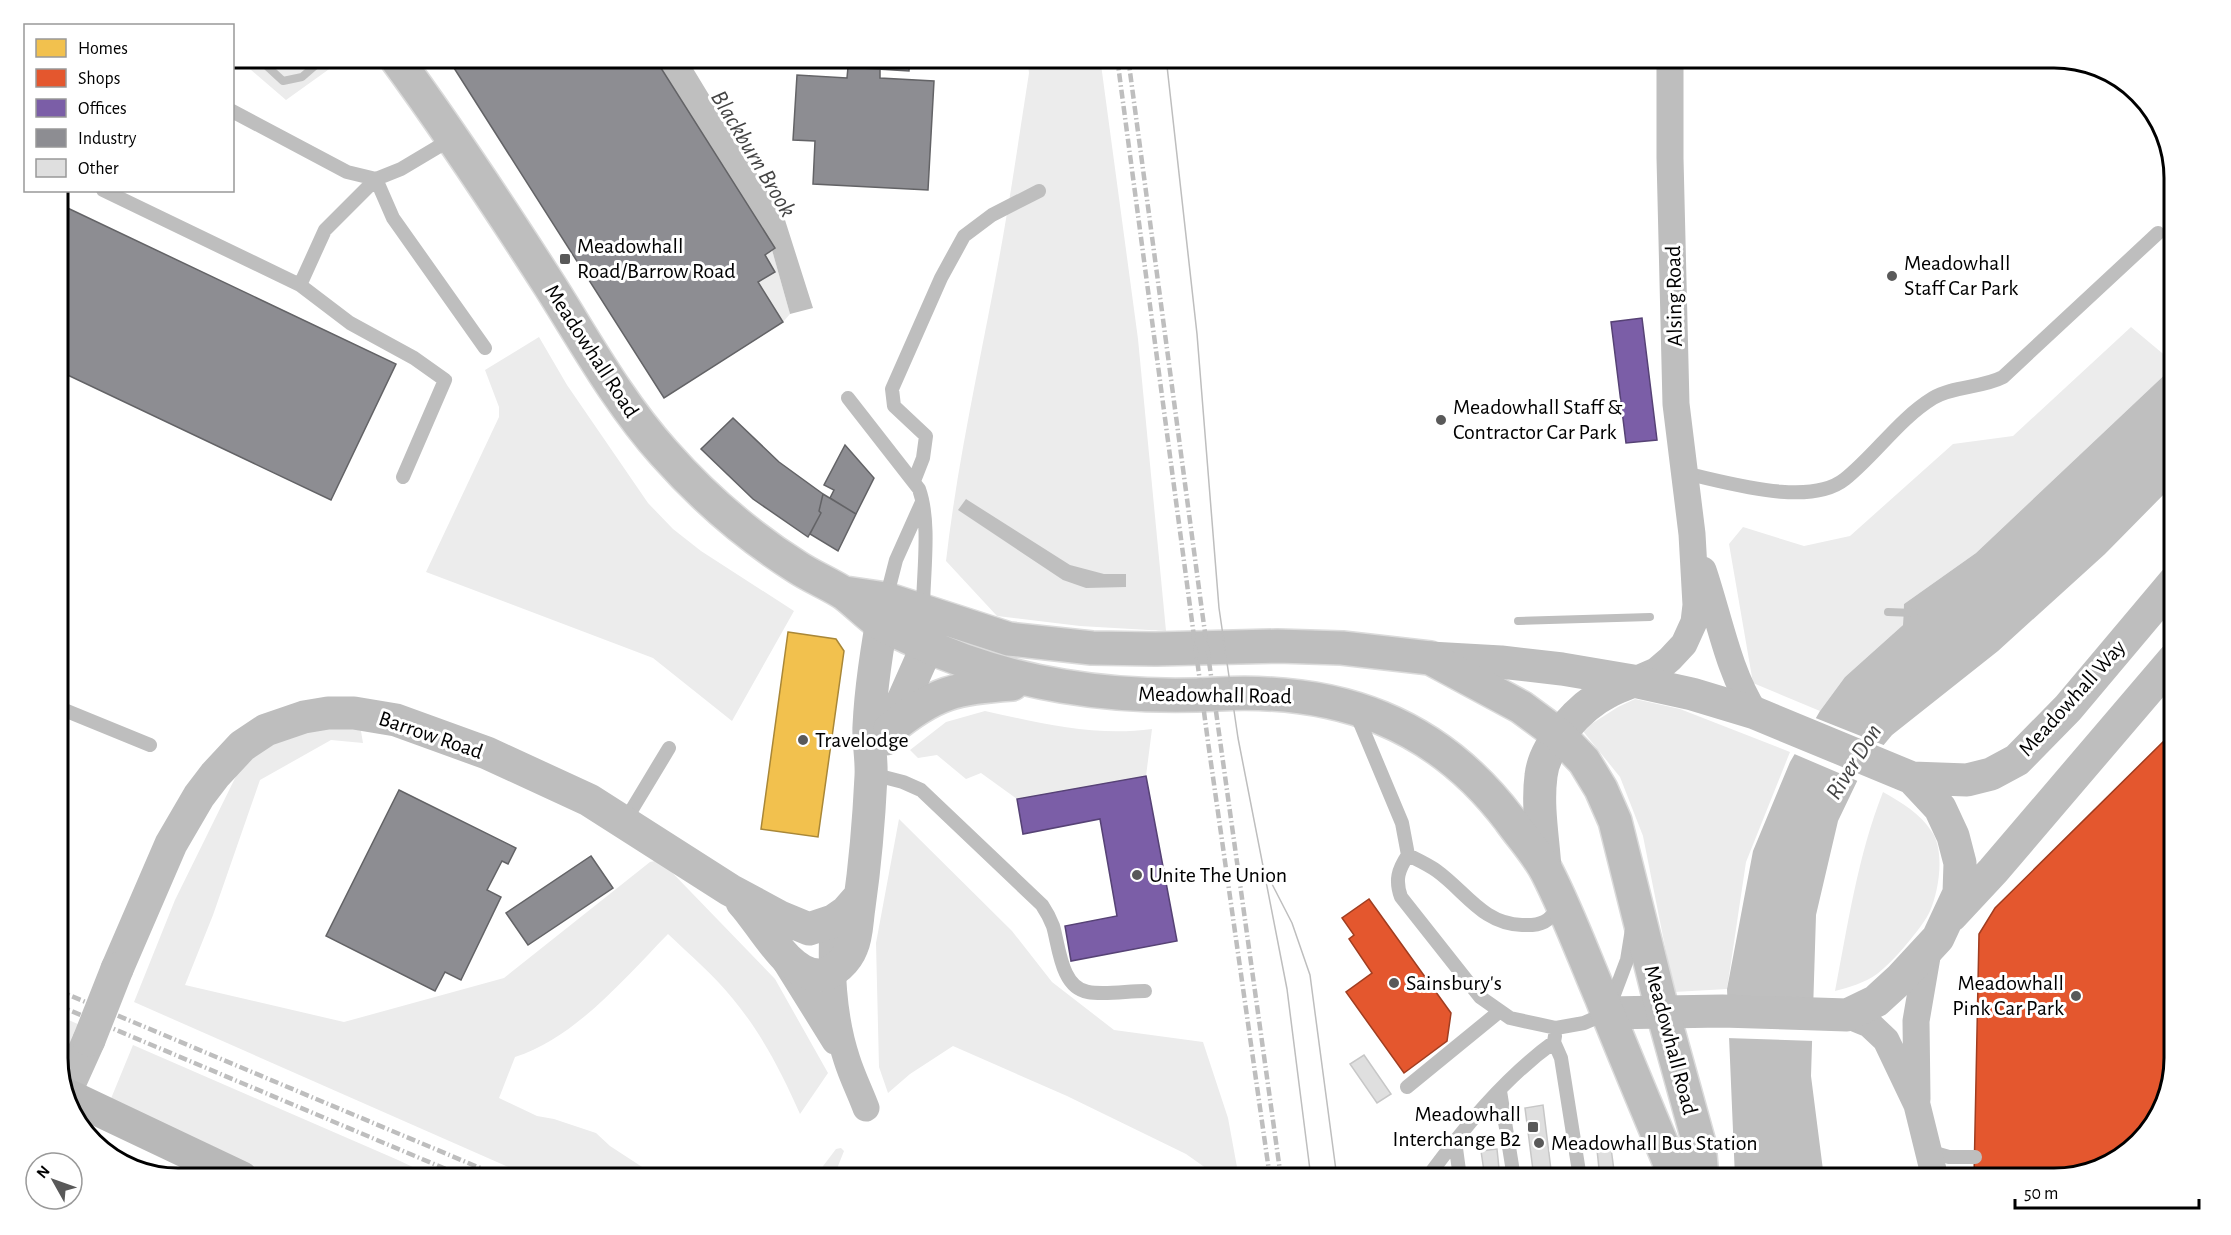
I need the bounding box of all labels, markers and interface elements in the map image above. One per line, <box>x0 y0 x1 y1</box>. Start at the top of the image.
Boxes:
legend <box>24 24 234 192</box>
text: Homes <box>78 40 128 58</box>
text: Shops <box>78 70 120 88</box>
water label: Blackburn Brook <box>706 87 800 221</box>
text: Offices <box>78 100 127 118</box>
text: Industry <box>78 130 137 148</box>
text: Other <box>78 160 119 178</box>
place label: Meadowhall Road/Barrow Road <box>577 235 736 282</box>
street label: Alsing Road <box>1662 245 1686 347</box>
marker: Meadowhall Road/Barrow Road <box>558 252 572 266</box>
place label: Meadowhall Staff Car Park <box>1904 252 2018 299</box>
marker: Meadowhall Staff Car Park <box>1885 269 1899 283</box>
street label: Meadowhall Road <box>541 281 643 421</box>
place label: Meadowhall Staff & Contractor Car Park <box>1453 396 1623 443</box>
marker: Meadowhall Staff & Contractor Car Park <box>1434 413 1448 427</box>
street label: Meadowhall Way <box>2014 635 2130 760</box>
street label: Meadowhall Road <box>1138 683 1292 707</box>
street label: Barrow Road <box>376 707 486 763</box>
water label: River Don <box>1822 720 1886 804</box>
place label: Travelodge <box>815 729 909 751</box>
marker: Travelodge <box>796 733 810 747</box>
place label: Unite The Union <box>1149 864 1287 886</box>
marker: Unite The Union <box>1130 868 1144 882</box>
street label: Meadowhall Road <box>1640 963 1702 1117</box>
place label: Sainsbury's <box>1406 972 1502 994</box>
place label: Meadowhall Pink Car Park <box>1952 972 2064 1019</box>
marker: Sainsbury's <box>1387 976 1401 990</box>
marker: Meadowhall Pink Car Park <box>2069 989 2083 1003</box>
place label: Meadowhall Interchange B2 <box>1393 1103 1521 1150</box>
marker: Meadowhall Interchange B2 <box>1526 1120 1540 1134</box>
place label: Meadowhall Bus Station <box>1551 1132 1758 1154</box>
marker: Meadowhall Bus Station <box>1532 1136 1546 1150</box>
north arrow <box>24 1151 84 1211</box>
text: N <box>34 1163 53 1181</box>
scale bar <box>2015 1172 2200 1210</box>
text: 50 m <box>2024 1185 2058 1203</box>

